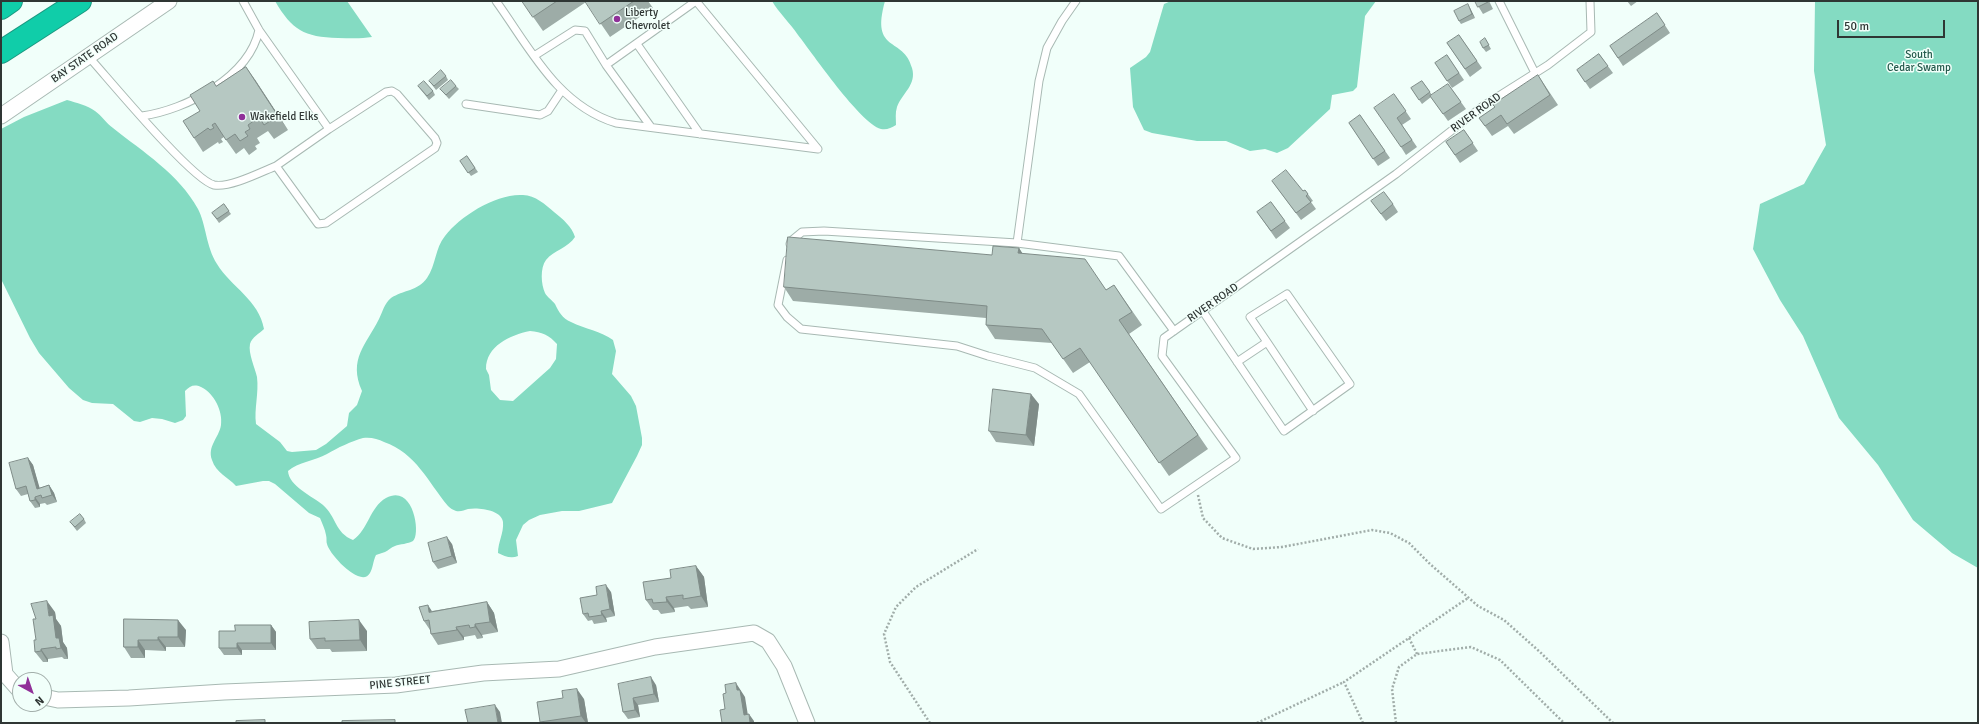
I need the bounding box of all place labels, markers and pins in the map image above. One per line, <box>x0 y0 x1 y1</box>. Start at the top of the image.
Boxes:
place label: Liberty Chevrolet <box>625 6 670 32</box>
marker: Liberty Chevrolet <box>612 14 622 24</box>
place label: Wakefield Elks <box>250 110 318 124</box>
marker: Wakefield Elks <box>237 112 247 122</box>

